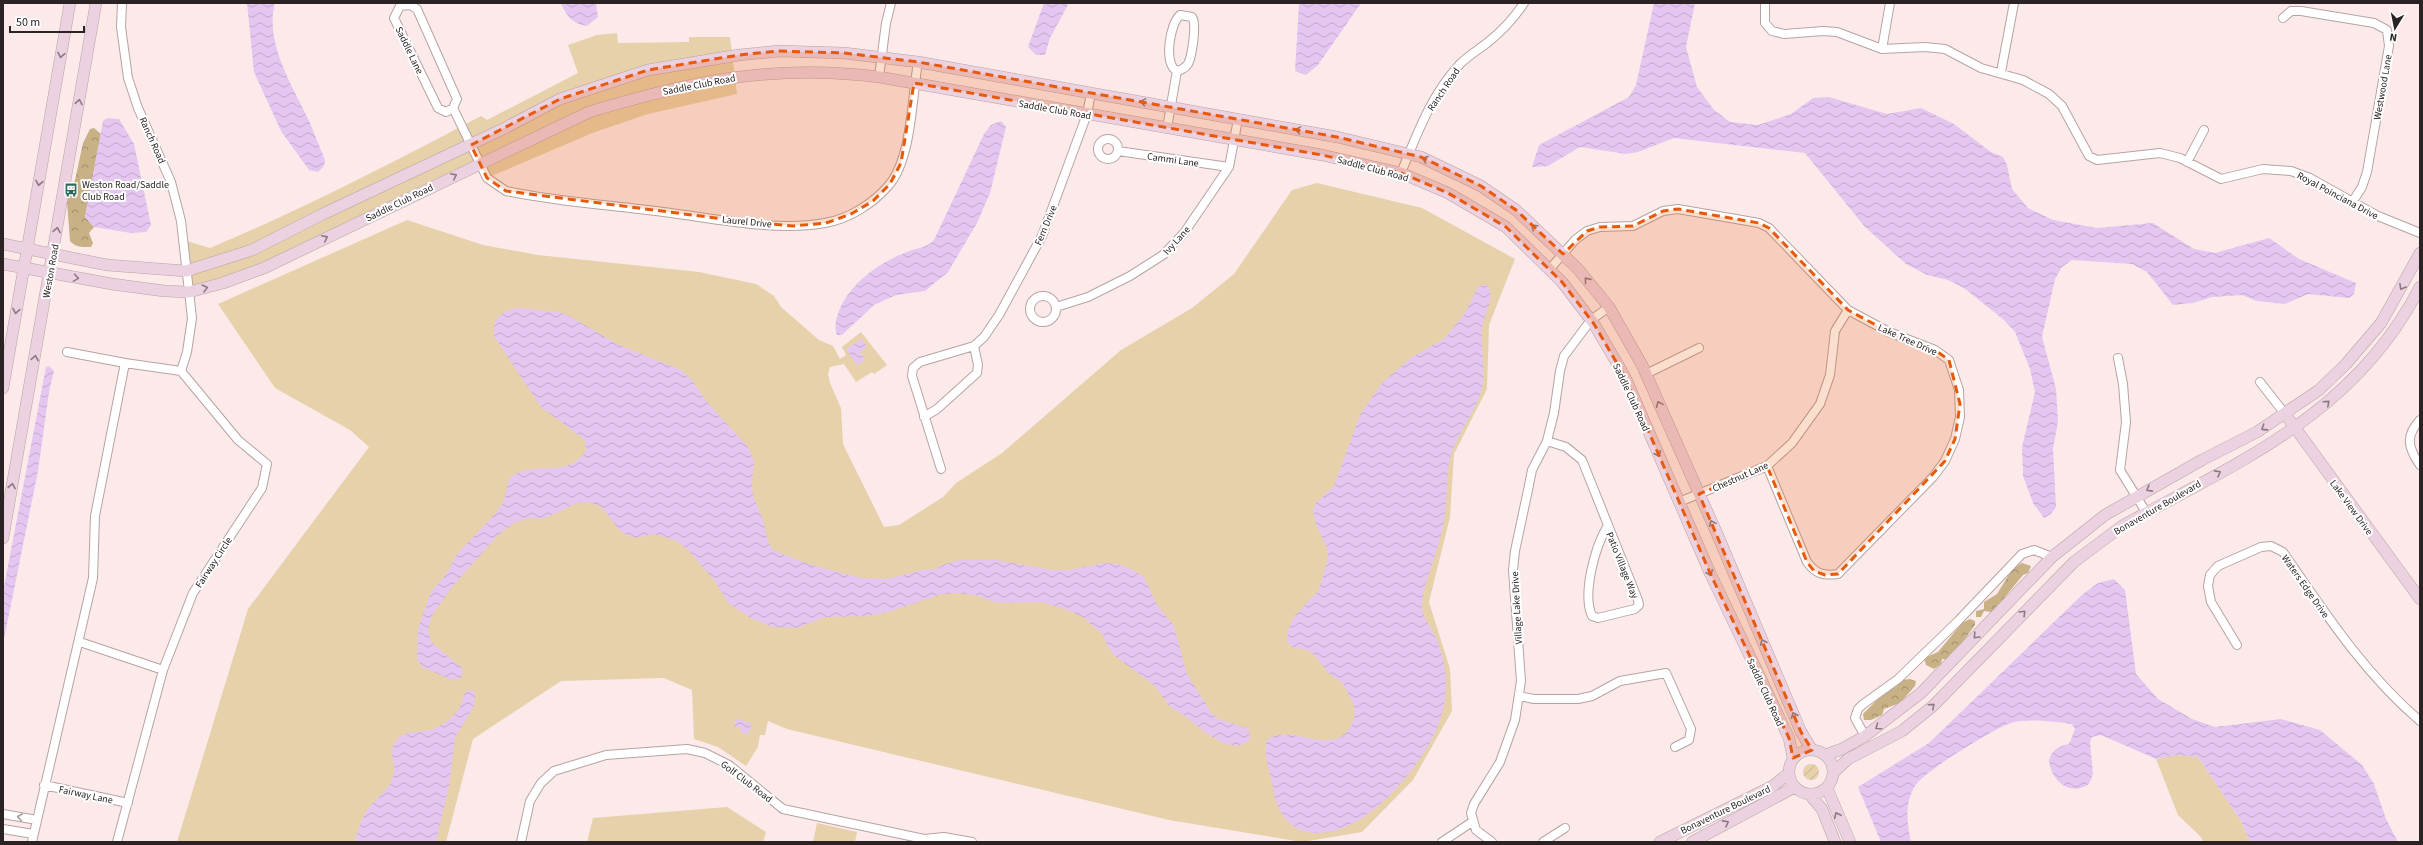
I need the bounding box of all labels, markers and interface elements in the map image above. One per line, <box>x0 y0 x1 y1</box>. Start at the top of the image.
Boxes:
scale bar <box>10 8 84 34</box>
north arrow <box>2375 8 2415 48</box>
text: 50 m <box>16 14 40 31</box>
street label: Saddle Lane <box>392 24 427 77</box>
text: N <box>2388 29 2398 45</box>
one-way arrow <box>57 52 66 58</box>
street label: Westwood Lane <box>2370 53 2396 121</box>
street label: Ranch Road <box>1424 65 1464 114</box>
street label: Saddle Club Road <box>662 71 737 99</box>
street label: Saddle Club Road <box>1017 97 1092 123</box>
one-way arrow <box>74 98 83 105</box>
one-way arrow <box>1140 99 1146 107</box>
street label: Ranch Road <box>136 115 169 166</box>
one-way arrow <box>1295 126 1301 135</box>
street label: Cammi Lane <box>1146 149 1200 171</box>
street label: Saddle Club Road <box>1335 153 1410 185</box>
one-way arrow <box>1422 155 1429 163</box>
street label: Royal Poinciana Drive <box>2294 169 2381 223</box>
one-way arrow <box>450 173 457 181</box>
place label: Weston Road/Saddle Club Road <box>82 178 169 204</box>
one-way arrow <box>35 180 44 186</box>
street label: Saddle Club Road <box>363 180 436 225</box>
bus stop icon: Weston Road/Saddle Club Road <box>63 182 79 198</box>
street label: Fern Drive <box>1031 203 1061 248</box>
street label: Laurel Drive <box>721 212 772 232</box>
street label: Ivy Lane <box>1160 223 1193 258</box>
one-way arrow <box>1532 225 1539 232</box>
one-way arrow <box>52 227 61 233</box>
one-way arrow <box>320 236 328 243</box>
street label: Weston Road <box>39 243 63 299</box>
one-way arrow <box>73 274 79 282</box>
one-way arrow <box>1585 277 1592 284</box>
one-way arrow <box>2400 283 2407 290</box>
one-way arrow <box>202 284 208 292</box>
one-way arrow <box>13 308 21 315</box>
street label: Lake Tree Drive <box>1876 321 1939 359</box>
one-way arrow <box>30 355 39 361</box>
street label: Saddle Club Road <box>1609 361 1653 434</box>
one-way arrow <box>1656 401 1664 408</box>
one-way arrow <box>2323 401 2330 408</box>
one-way arrow <box>2261 423 2268 430</box>
one-way arrow <box>1654 451 1662 458</box>
street label: Chestnut Lane <box>1710 458 1771 496</box>
one-way arrow <box>2214 470 2221 477</box>
street label: Bonaventure Boulevard <box>2111 477 2204 539</box>
street label: Lake View Drive <box>2326 477 2376 538</box>
one-way arrow <box>7 483 16 489</box>
one-way arrow <box>2146 485 2153 492</box>
one-way arrow <box>1709 519 1717 527</box>
street label: Patio Village Way <box>1602 530 1642 601</box>
street label: Fairway Circle <box>192 534 236 591</box>
street label: Waters Edge Drive <box>2278 552 2332 621</box>
one-way arrow <box>1705 569 1713 577</box>
street label: Village Lake Drive <box>1508 571 1526 645</box>
one-way arrow <box>2018 610 2026 618</box>
one-way arrow <box>1973 631 1981 639</box>
one-way arrow <box>1760 639 1768 647</box>
street label: Saddle Club Road <box>1743 656 1787 729</box>
one-way arrow <box>1928 704 1935 711</box>
one-way arrow <box>1790 712 1798 719</box>
one-way arrow <box>1875 722 1882 729</box>
street label: Golf Club Road <box>718 758 775 806</box>
street label: Fairway Lane <box>57 782 114 808</box>
street label: Bonaventure Boulevard <box>1678 782 1773 838</box>
one-way arrow <box>1834 812 1842 820</box>
one-way arrow <box>17 813 23 822</box>
one-way arrow <box>1722 821 1729 828</box>

